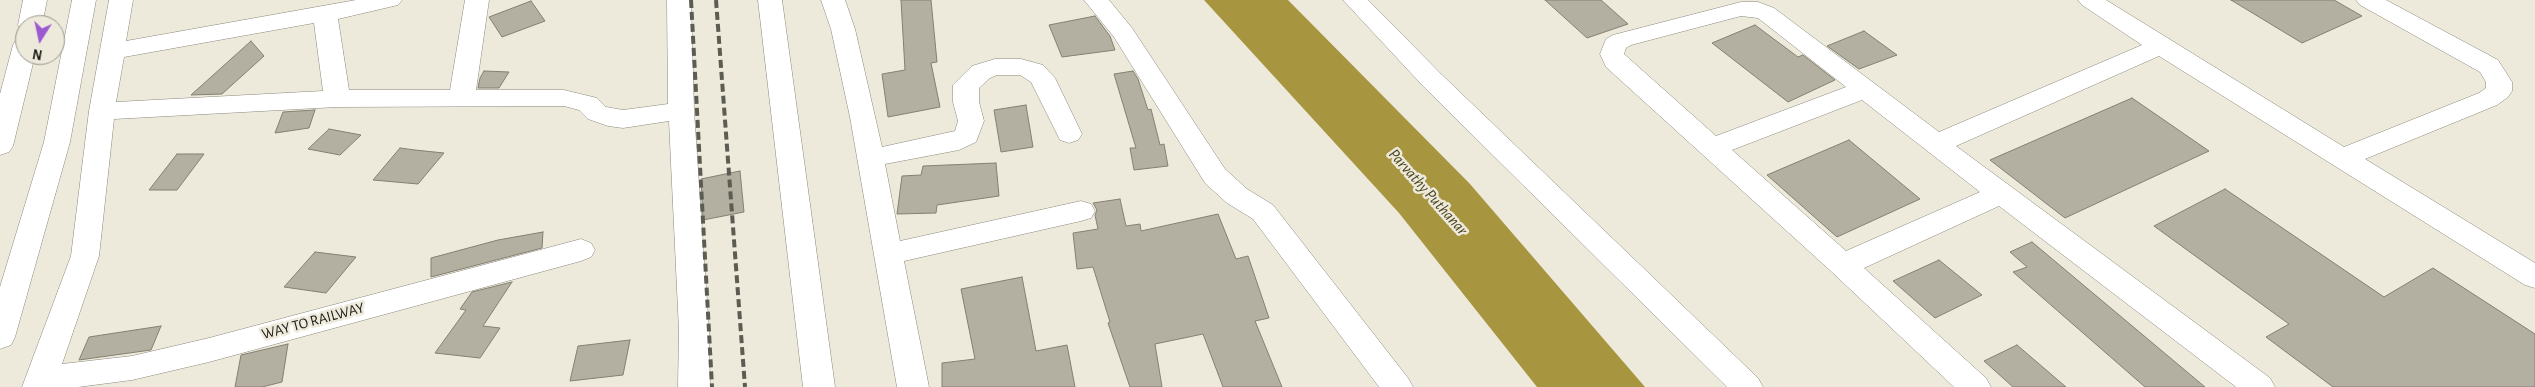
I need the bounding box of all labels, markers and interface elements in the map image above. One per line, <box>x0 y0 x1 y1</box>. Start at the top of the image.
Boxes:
north arrow <box>15 15 65 65</box>
text: N <box>32 46 44 62</box>
water label: Parvathy Puthanar <box>1384 145 1472 239</box>
street label: WAY TO RAILWAY <box>260 299 366 343</box>

